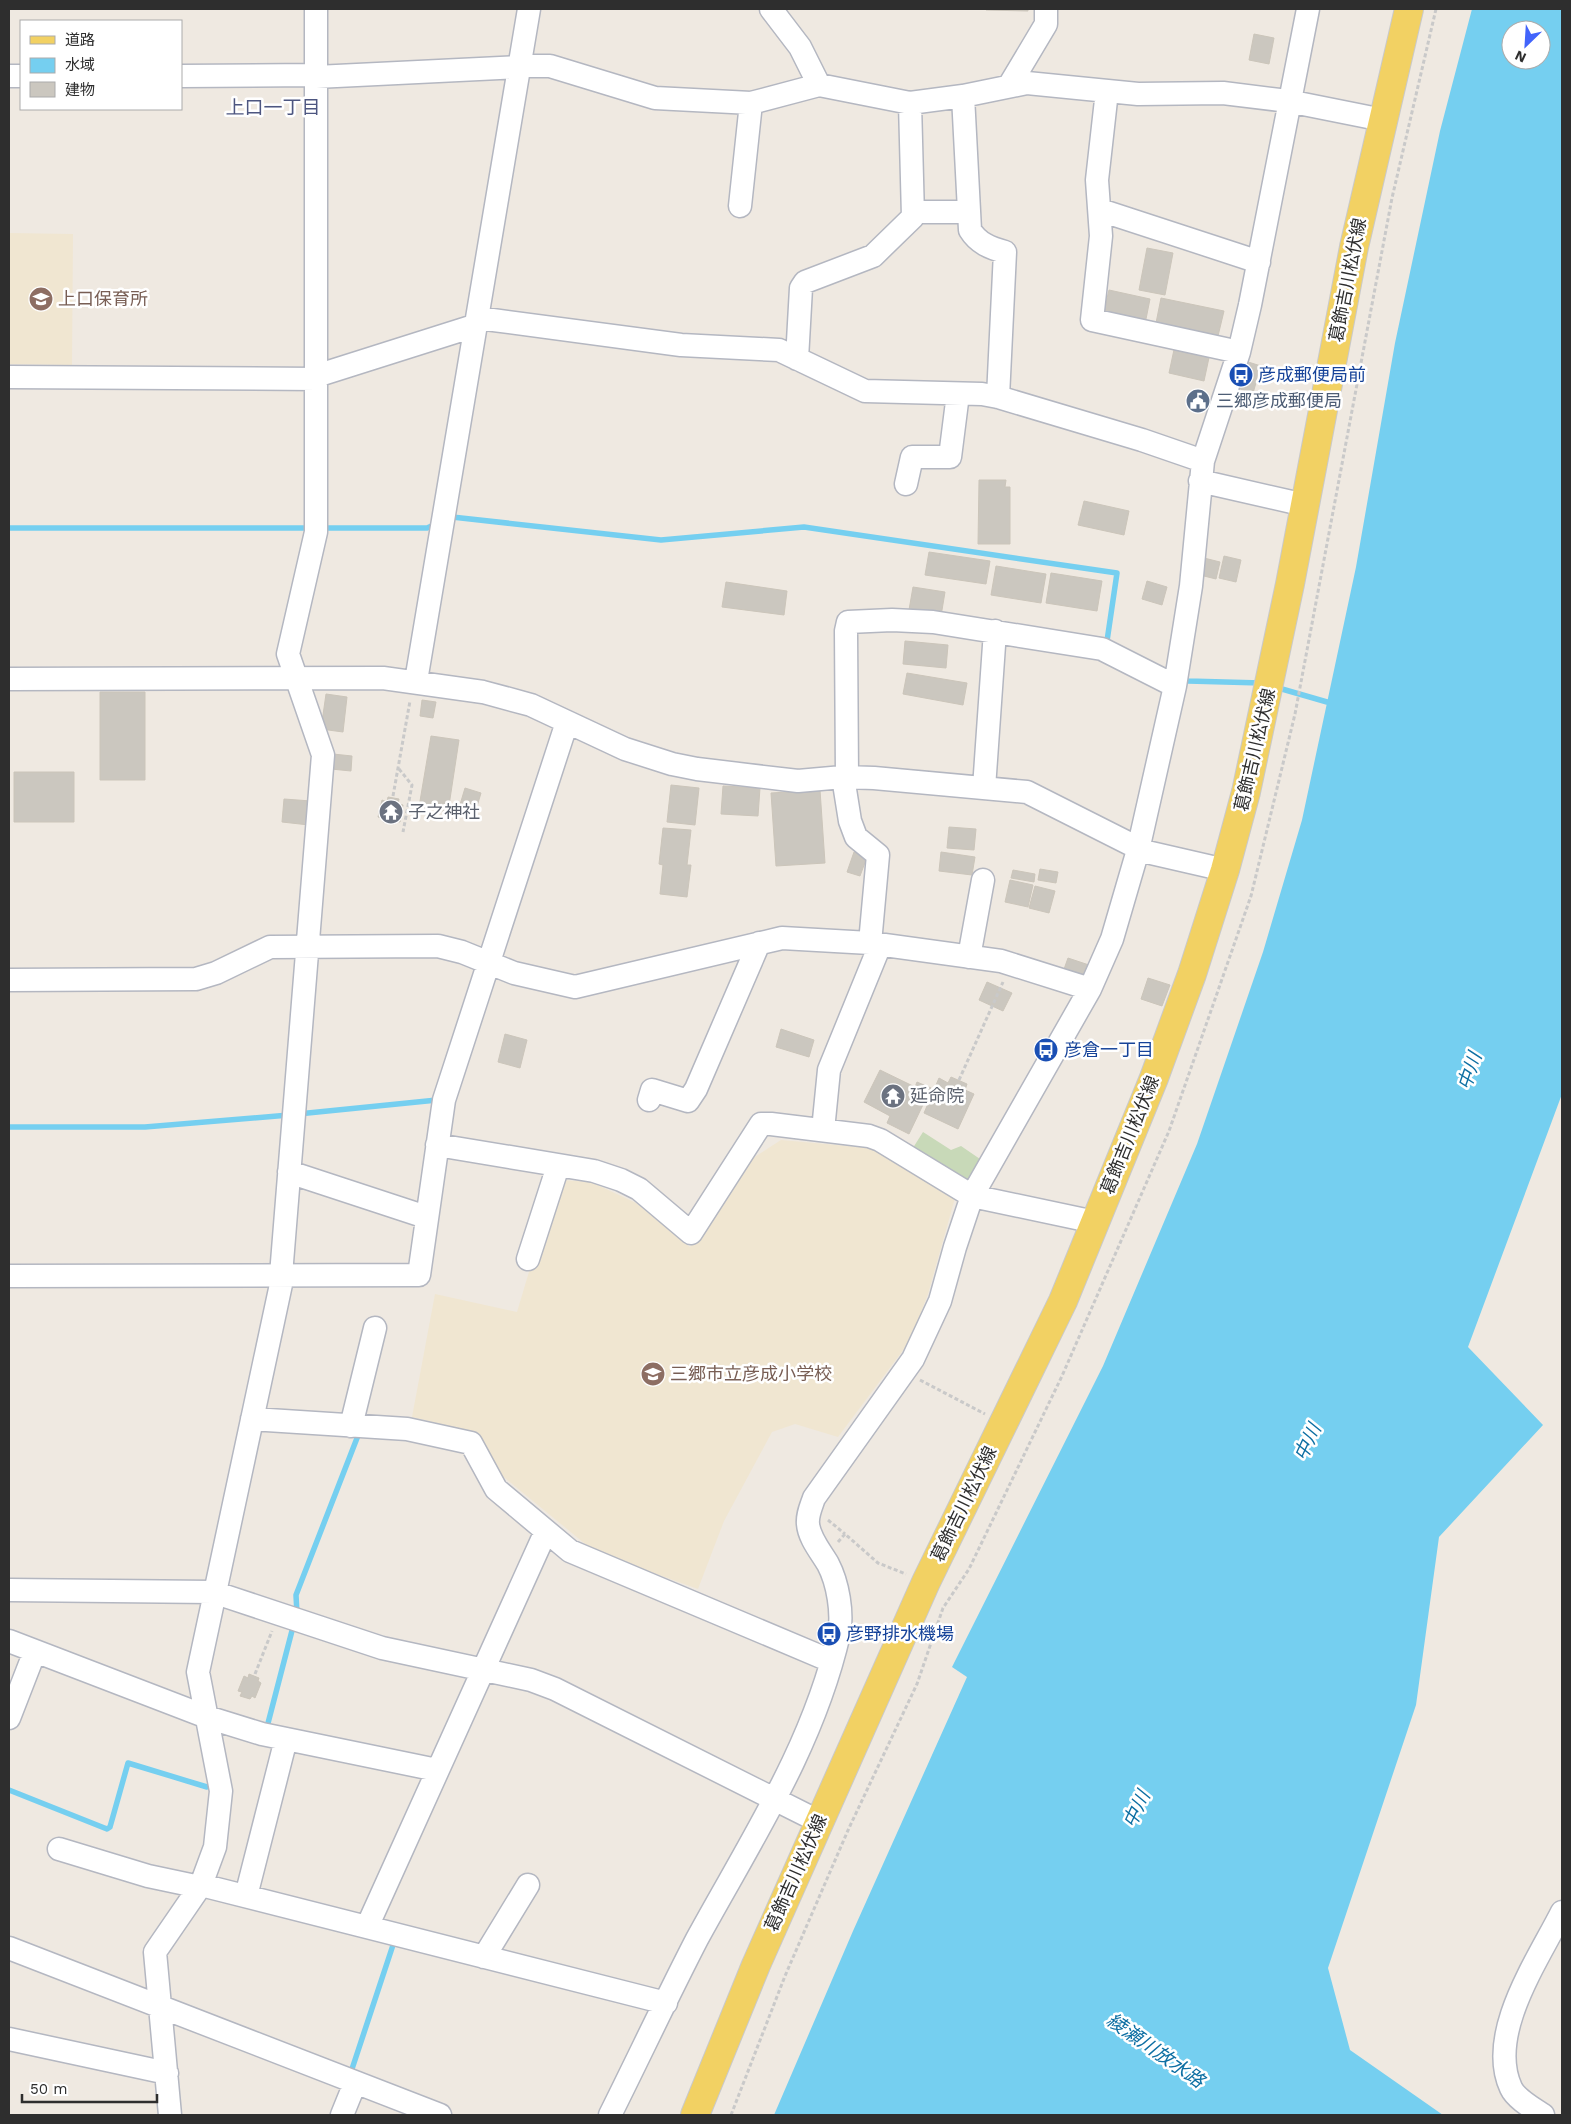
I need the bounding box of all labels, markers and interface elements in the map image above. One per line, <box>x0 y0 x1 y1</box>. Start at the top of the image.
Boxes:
legend <box>20 20 182 110</box>
north arrow <box>1501 20 1551 70</box>
text: 道路 <box>65 31 95 49</box>
text: N <box>1512 47 1529 66</box>
text: 水域 <box>65 56 95 74</box>
text: 建物 <box>65 81 95 99</box>
district label: 上口一丁目 <box>225 96 321 119</box>
street label: 葛飾吉川松伏線 <box>1325 216 1370 344</box>
school or university icon: 上口保育所 <box>28 286 54 312</box>
place label: 上口保育所 <box>58 288 148 309</box>
bus stop icon: 彦成郵便局前 <box>1228 362 1254 388</box>
place label: 彦成郵便局前 <box>1258 364 1366 385</box>
public building icon: 三郷彦成郵便局 <box>1185 388 1211 414</box>
place label: 三郷彦成郵便局 <box>1216 390 1342 411</box>
street label: 葛飾吉川松伏線 <box>1230 686 1279 814</box>
temple icon: 子之神社 <box>378 799 404 825</box>
place label: 子之神社 <box>408 801 480 822</box>
bus stop icon: 彦倉一丁目 <box>1033 1037 1059 1063</box>
place label: 彦倉一丁目 <box>1064 1039 1154 1060</box>
water label: 中川 <box>1452 1048 1487 1093</box>
street label: 葛飾吉川松伏線 <box>1096 1072 1163 1197</box>
temple icon: 延命院 <box>880 1083 906 1109</box>
place label: 延命院 <box>910 1085 964 1106</box>
school or university icon: 三郷市立彦成小学校 <box>640 1361 666 1387</box>
place label: 三郷市立彦成小学校 <box>670 1363 832 1384</box>
water label: 中川 <box>1289 1418 1327 1464</box>
street label: 葛飾吉川松伏線 <box>926 1443 1001 1565</box>
bus stop icon: 彦野排水機場 <box>816 1621 842 1647</box>
place label: 彦野排水機場 <box>846 1623 954 1644</box>
water label: 中川 <box>1118 1785 1156 1831</box>
street label: 葛飾吉川松伏線 <box>760 1811 831 1935</box>
water label: 綾瀬川放水路 <box>1102 2008 1211 2094</box>
scale bar <box>22 2072 158 2104</box>
text: 50 m <box>30 2080 67 2098</box>

